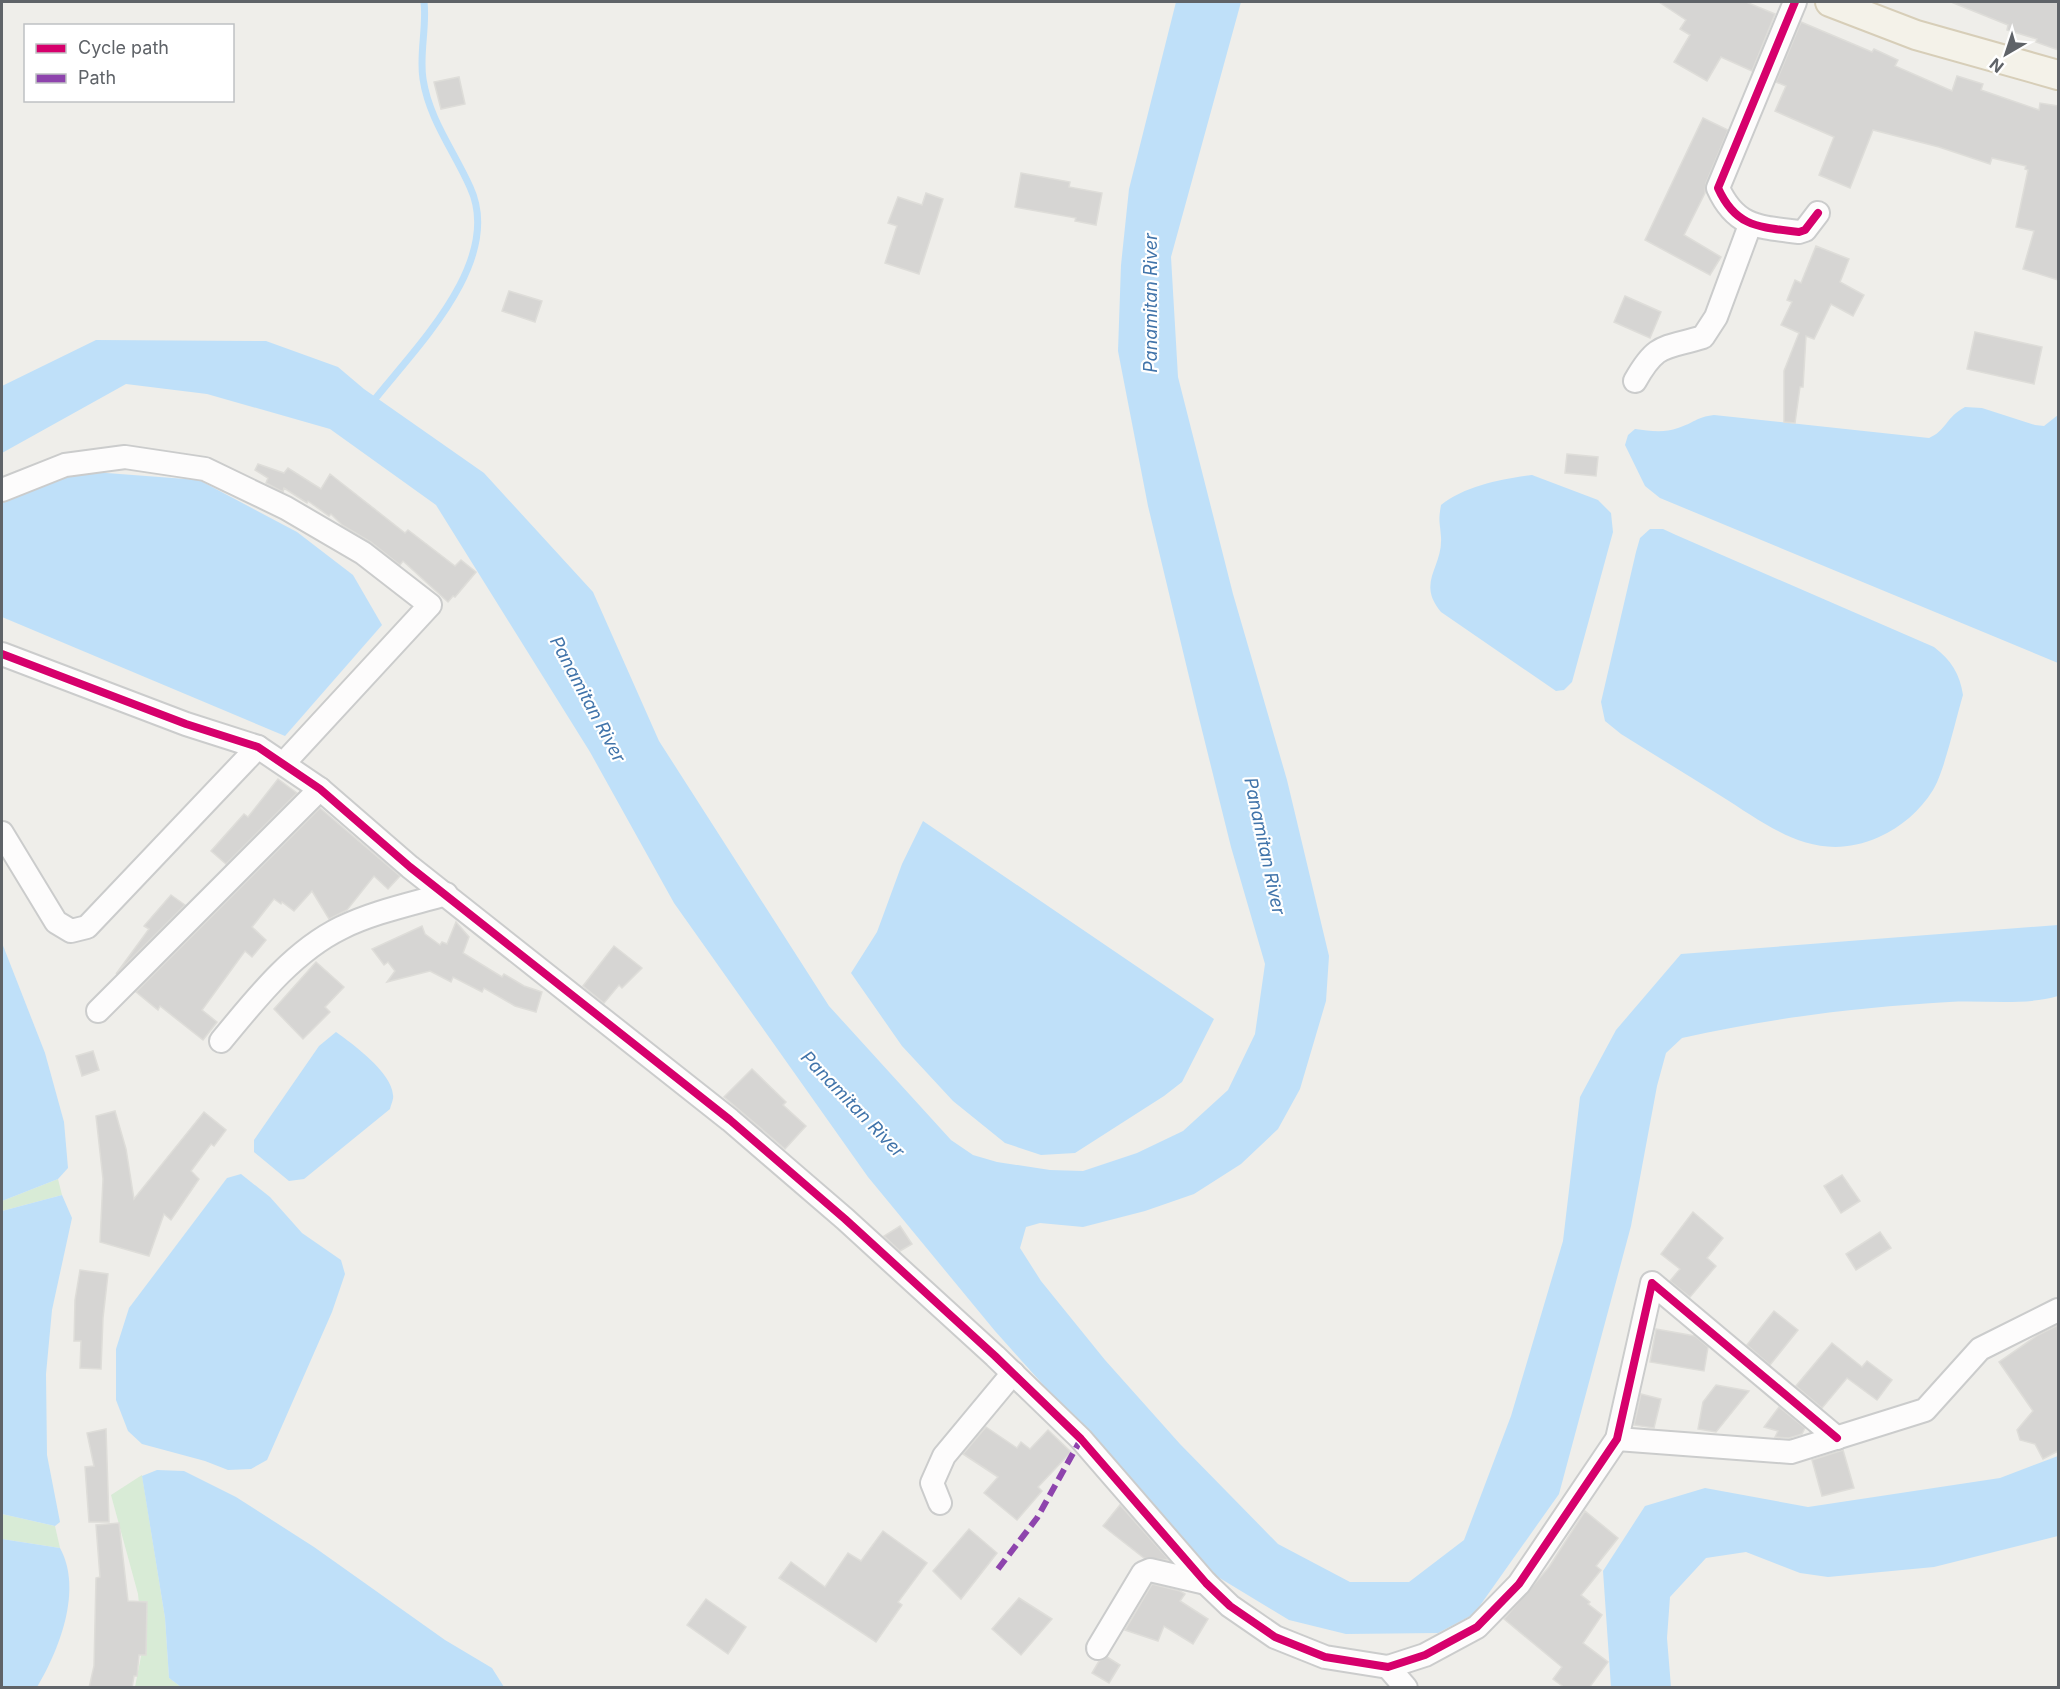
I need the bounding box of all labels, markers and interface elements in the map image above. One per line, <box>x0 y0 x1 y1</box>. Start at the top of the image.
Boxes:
legend <box>24 24 234 102</box>
north arrow <box>1976 24 2036 84</box>
text: Cycle path <box>78 37 169 58</box>
text: N <box>1986 54 2008 77</box>
text: Path <box>78 67 116 88</box>
water label: Panamitan River <box>1140 232 1161 373</box>
water label: Panamitan River <box>546 632 631 767</box>
water label: Panamitan River <box>1240 776 1290 918</box>
water label: Panamitan River <box>797 1046 910 1162</box>

